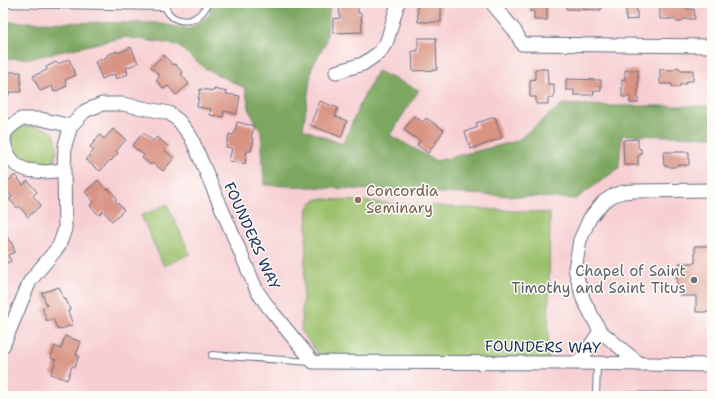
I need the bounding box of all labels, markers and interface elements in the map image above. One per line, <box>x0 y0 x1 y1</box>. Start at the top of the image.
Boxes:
street label: FOUNDERS WAY <box>219 179 285 293</box>
place label: Concordia Seminary <box>366 181 439 218</box>
marker: Concordia Seminary <box>353 195 363 205</box>
place label: Chapel of Saint Timothy and Saint Titus <box>511 261 686 298</box>
marker: Chapel of Saint Timothy and Saint Titus <box>689 275 699 285</box>
street label: FOUNDERS WAY <box>485 336 601 358</box>

